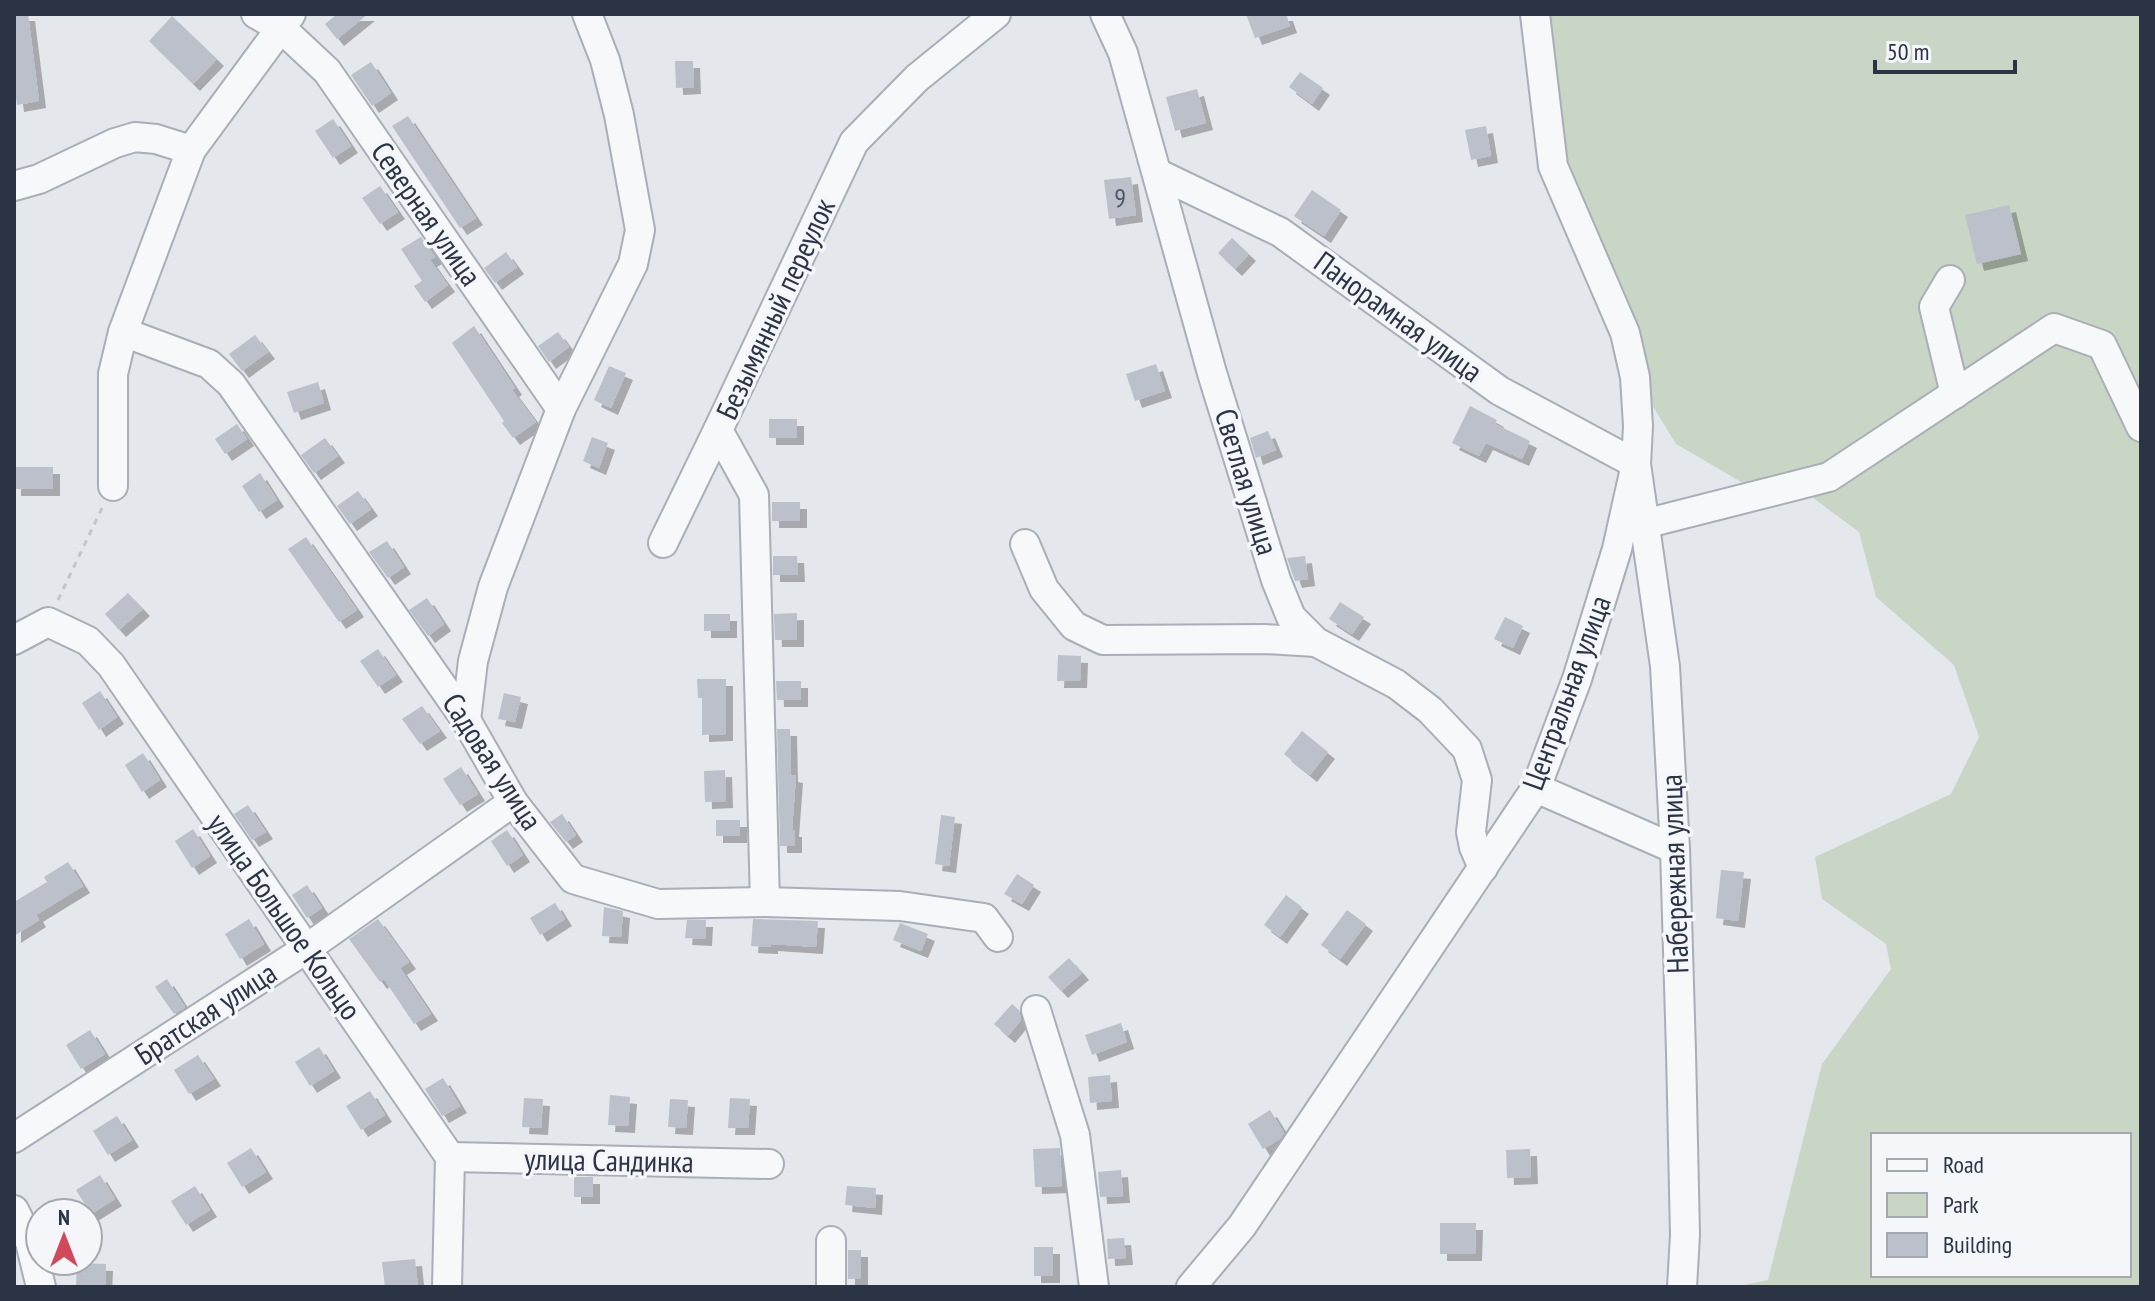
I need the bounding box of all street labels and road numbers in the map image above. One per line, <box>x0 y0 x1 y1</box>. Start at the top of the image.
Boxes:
street label: Северная улица <box>363 133 491 293</box>
street label: Безымянный переулок <box>706 191 843 425</box>
street label: Панорамная улица <box>1307 242 1491 390</box>
street label: Светлая улица <box>1207 404 1288 559</box>
street label: Центральная улица <box>1512 590 1619 795</box>
street label: Садовая улица <box>435 685 552 837</box>
street label: Набережная улица <box>1651 774 1696 974</box>
street label: улица Большое Кольцо <box>199 805 371 1027</box>
street label: Братская улица <box>127 952 283 1073</box>
street label: улица Сандинка <box>524 1139 694 1180</box>

